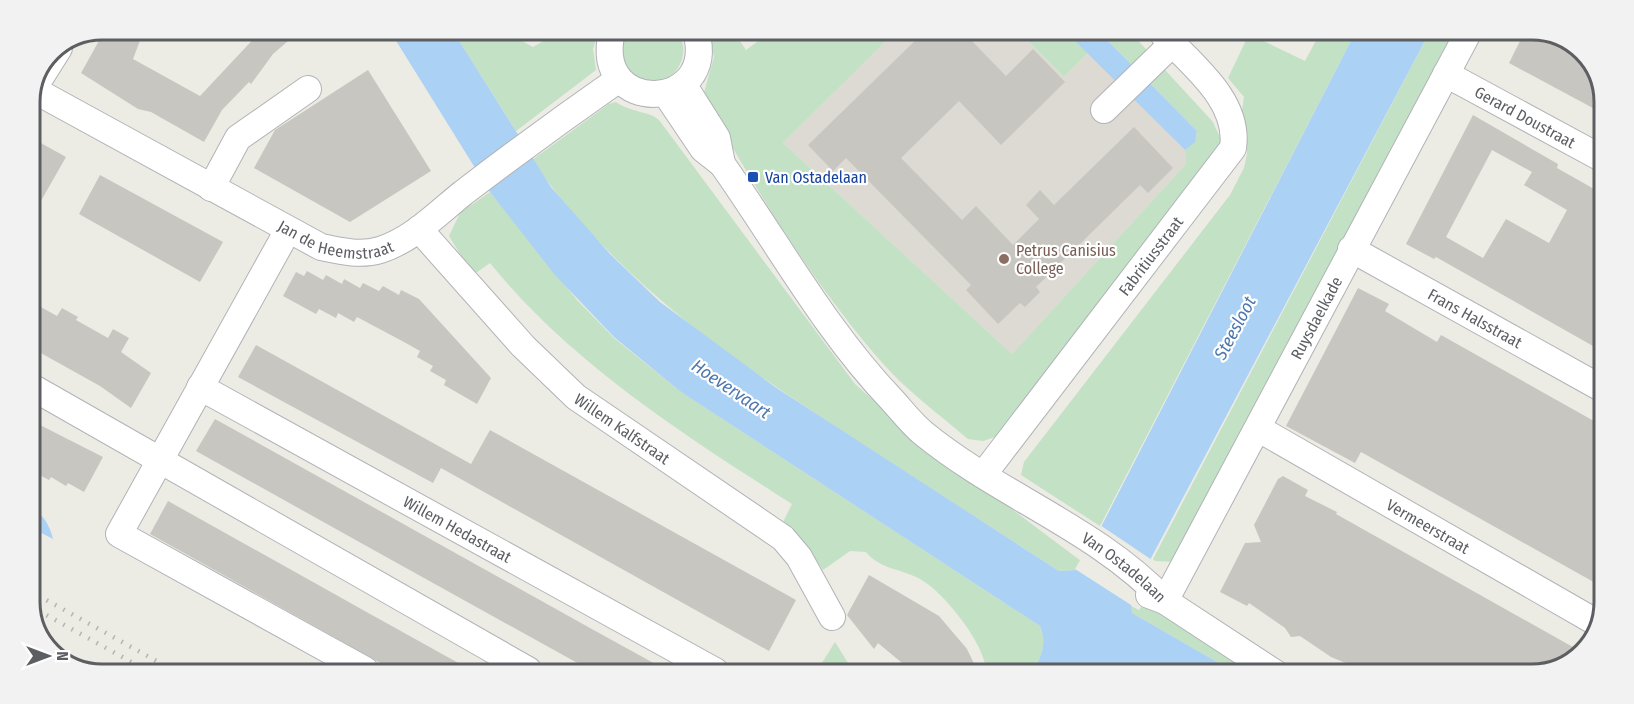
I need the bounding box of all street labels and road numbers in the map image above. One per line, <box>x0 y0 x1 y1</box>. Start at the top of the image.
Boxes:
street label: Gerard Doustraat <box>1472 82 1579 152</box>
street label: Fabritiusstraat <box>1114 212 1187 299</box>
street label: Jan de Heemstraat <box>275 216 397 262</box>
street label: Ruysdaelkade <box>1286 273 1346 362</box>
street label: Frans Halsstraat <box>1425 284 1526 352</box>
street label: Willem Kalfstraat <box>571 389 674 468</box>
street label: Willem Hedastraat <box>400 492 515 567</box>
street label: Vermeerstraat <box>1383 495 1474 558</box>
street label: Van Ostadelaan <box>1078 528 1170 606</box>

